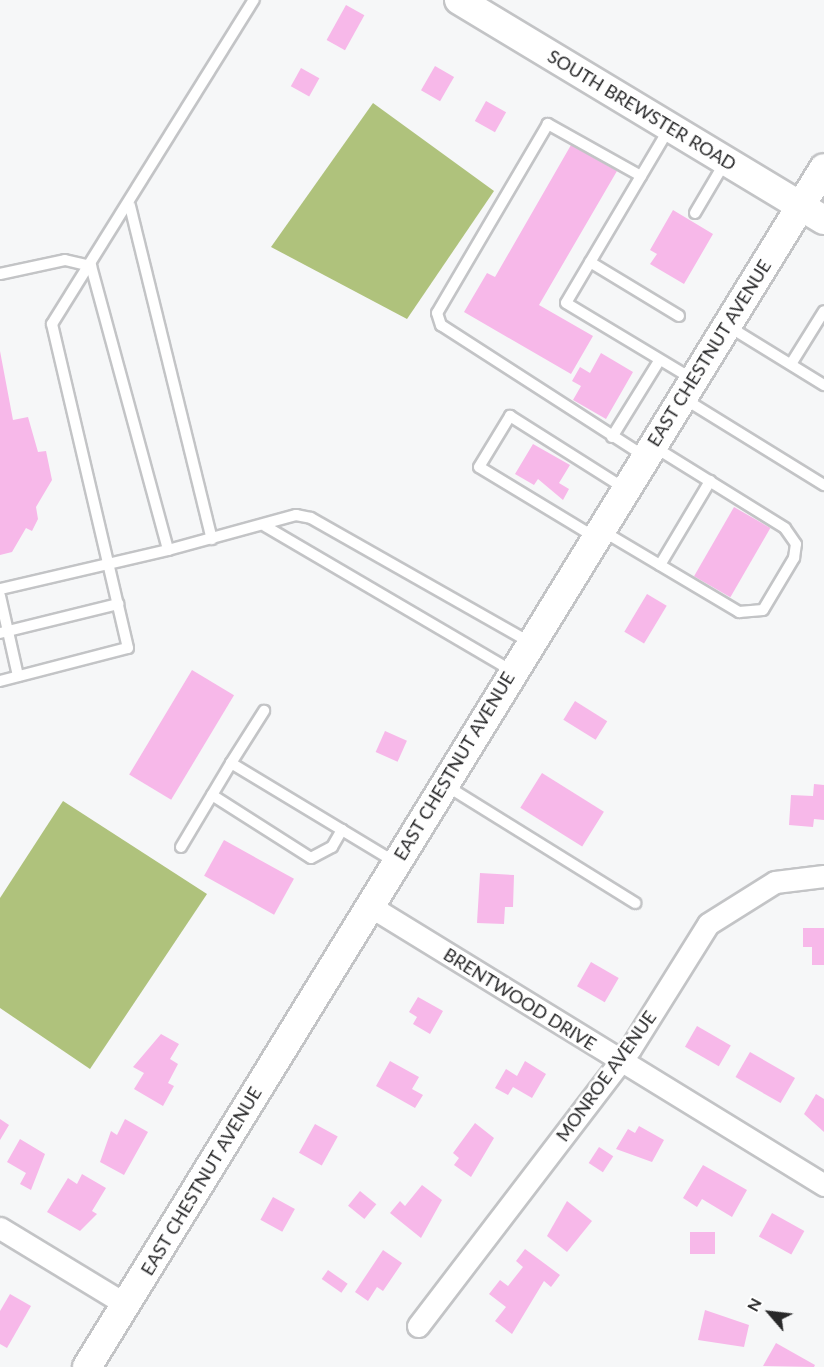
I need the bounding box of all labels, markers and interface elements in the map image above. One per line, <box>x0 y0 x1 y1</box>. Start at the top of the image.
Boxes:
street label: SOUTH BREWSTER ROAD <box>544 45 740 175</box>
street label: EAST CHESTNUT AVENUE <box>642 255 776 451</box>
street label: EAST CHESTNUT AVENUE <box>389 667 519 865</box>
street label: BRENTWOOD DRIVE <box>440 943 600 1055</box>
street label: MONROE AVENUE <box>551 1006 661 1146</box>
street label: EAST CHESTNUT AVENUE <box>136 1082 266 1280</box>
north arrow <box>740 1283 800 1343</box>
text: N <box>742 1294 765 1314</box>

